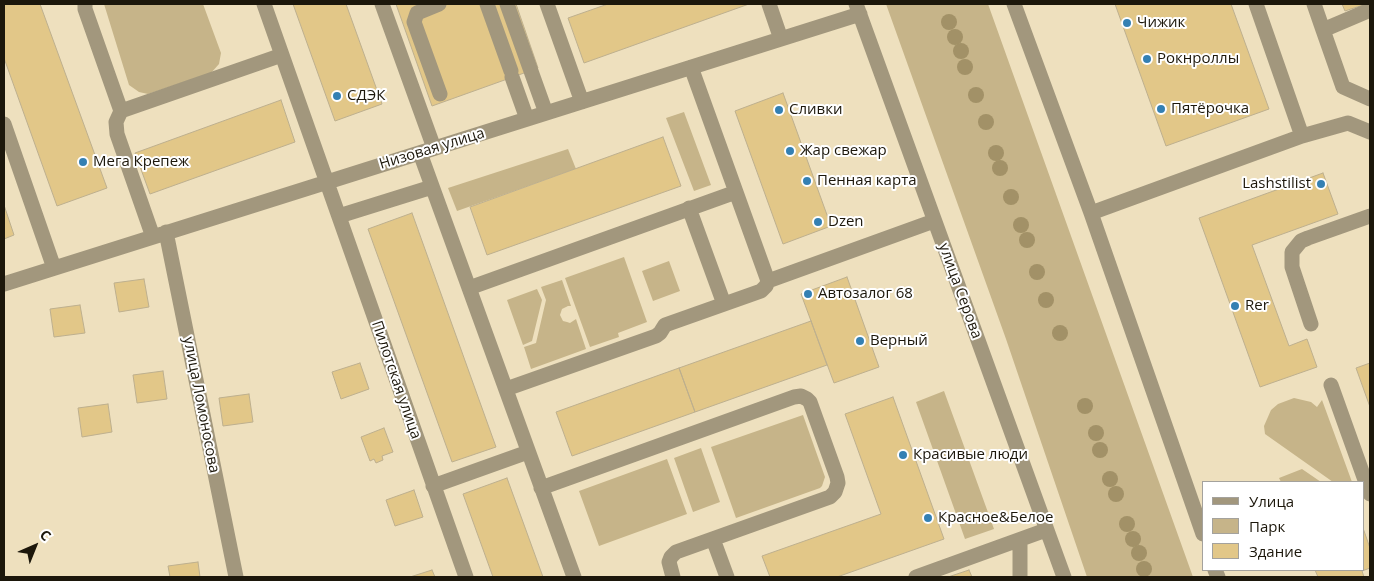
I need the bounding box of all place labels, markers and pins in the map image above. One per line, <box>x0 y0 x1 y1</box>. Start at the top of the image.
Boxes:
place label: Чижик <box>1137 14 1185 32</box>
marker: Чижик <box>1121 17 1133 29</box>
place label: Рокнроллы <box>1157 50 1239 68</box>
marker: Рокнроллы <box>1141 53 1153 65</box>
place label: СДЭК <box>347 87 385 105</box>
marker: СДЭК <box>331 90 343 102</box>
place label: Пятёрочка <box>1171 100 1249 118</box>
place label: Сливки <box>789 101 842 119</box>
marker: Пятёрочка <box>1155 103 1167 115</box>
marker: Сливки <box>773 104 785 116</box>
place label: Жар свежар <box>800 142 887 160</box>
marker: Жар свежар <box>784 145 796 157</box>
place label: Мега Крепеж <box>93 153 189 171</box>
marker: Мега Крепеж <box>77 156 89 168</box>
place label: Пенная карта <box>817 172 917 190</box>
marker: Пенная карта <box>801 175 813 187</box>
place label: Lashstilist <box>1242 175 1311 193</box>
marker: Lashstilist <box>1315 178 1327 190</box>
place label: Dzen <box>828 213 864 231</box>
marker: Dzen <box>812 216 824 228</box>
place label: Автозалог 68 <box>818 285 913 303</box>
marker: Автозалог 68 <box>802 288 814 300</box>
place label: Rer <box>1245 297 1269 315</box>
marker: Rer <box>1229 300 1241 312</box>
place label: Верный <box>870 332 928 350</box>
marker: Верный <box>854 335 866 347</box>
place label: Красивые люди <box>913 446 1028 464</box>
marker: Красивые люди <box>897 449 909 461</box>
place label: Красное&Белое <box>938 509 1053 527</box>
marker: Красное&Белое <box>922 512 934 524</box>

